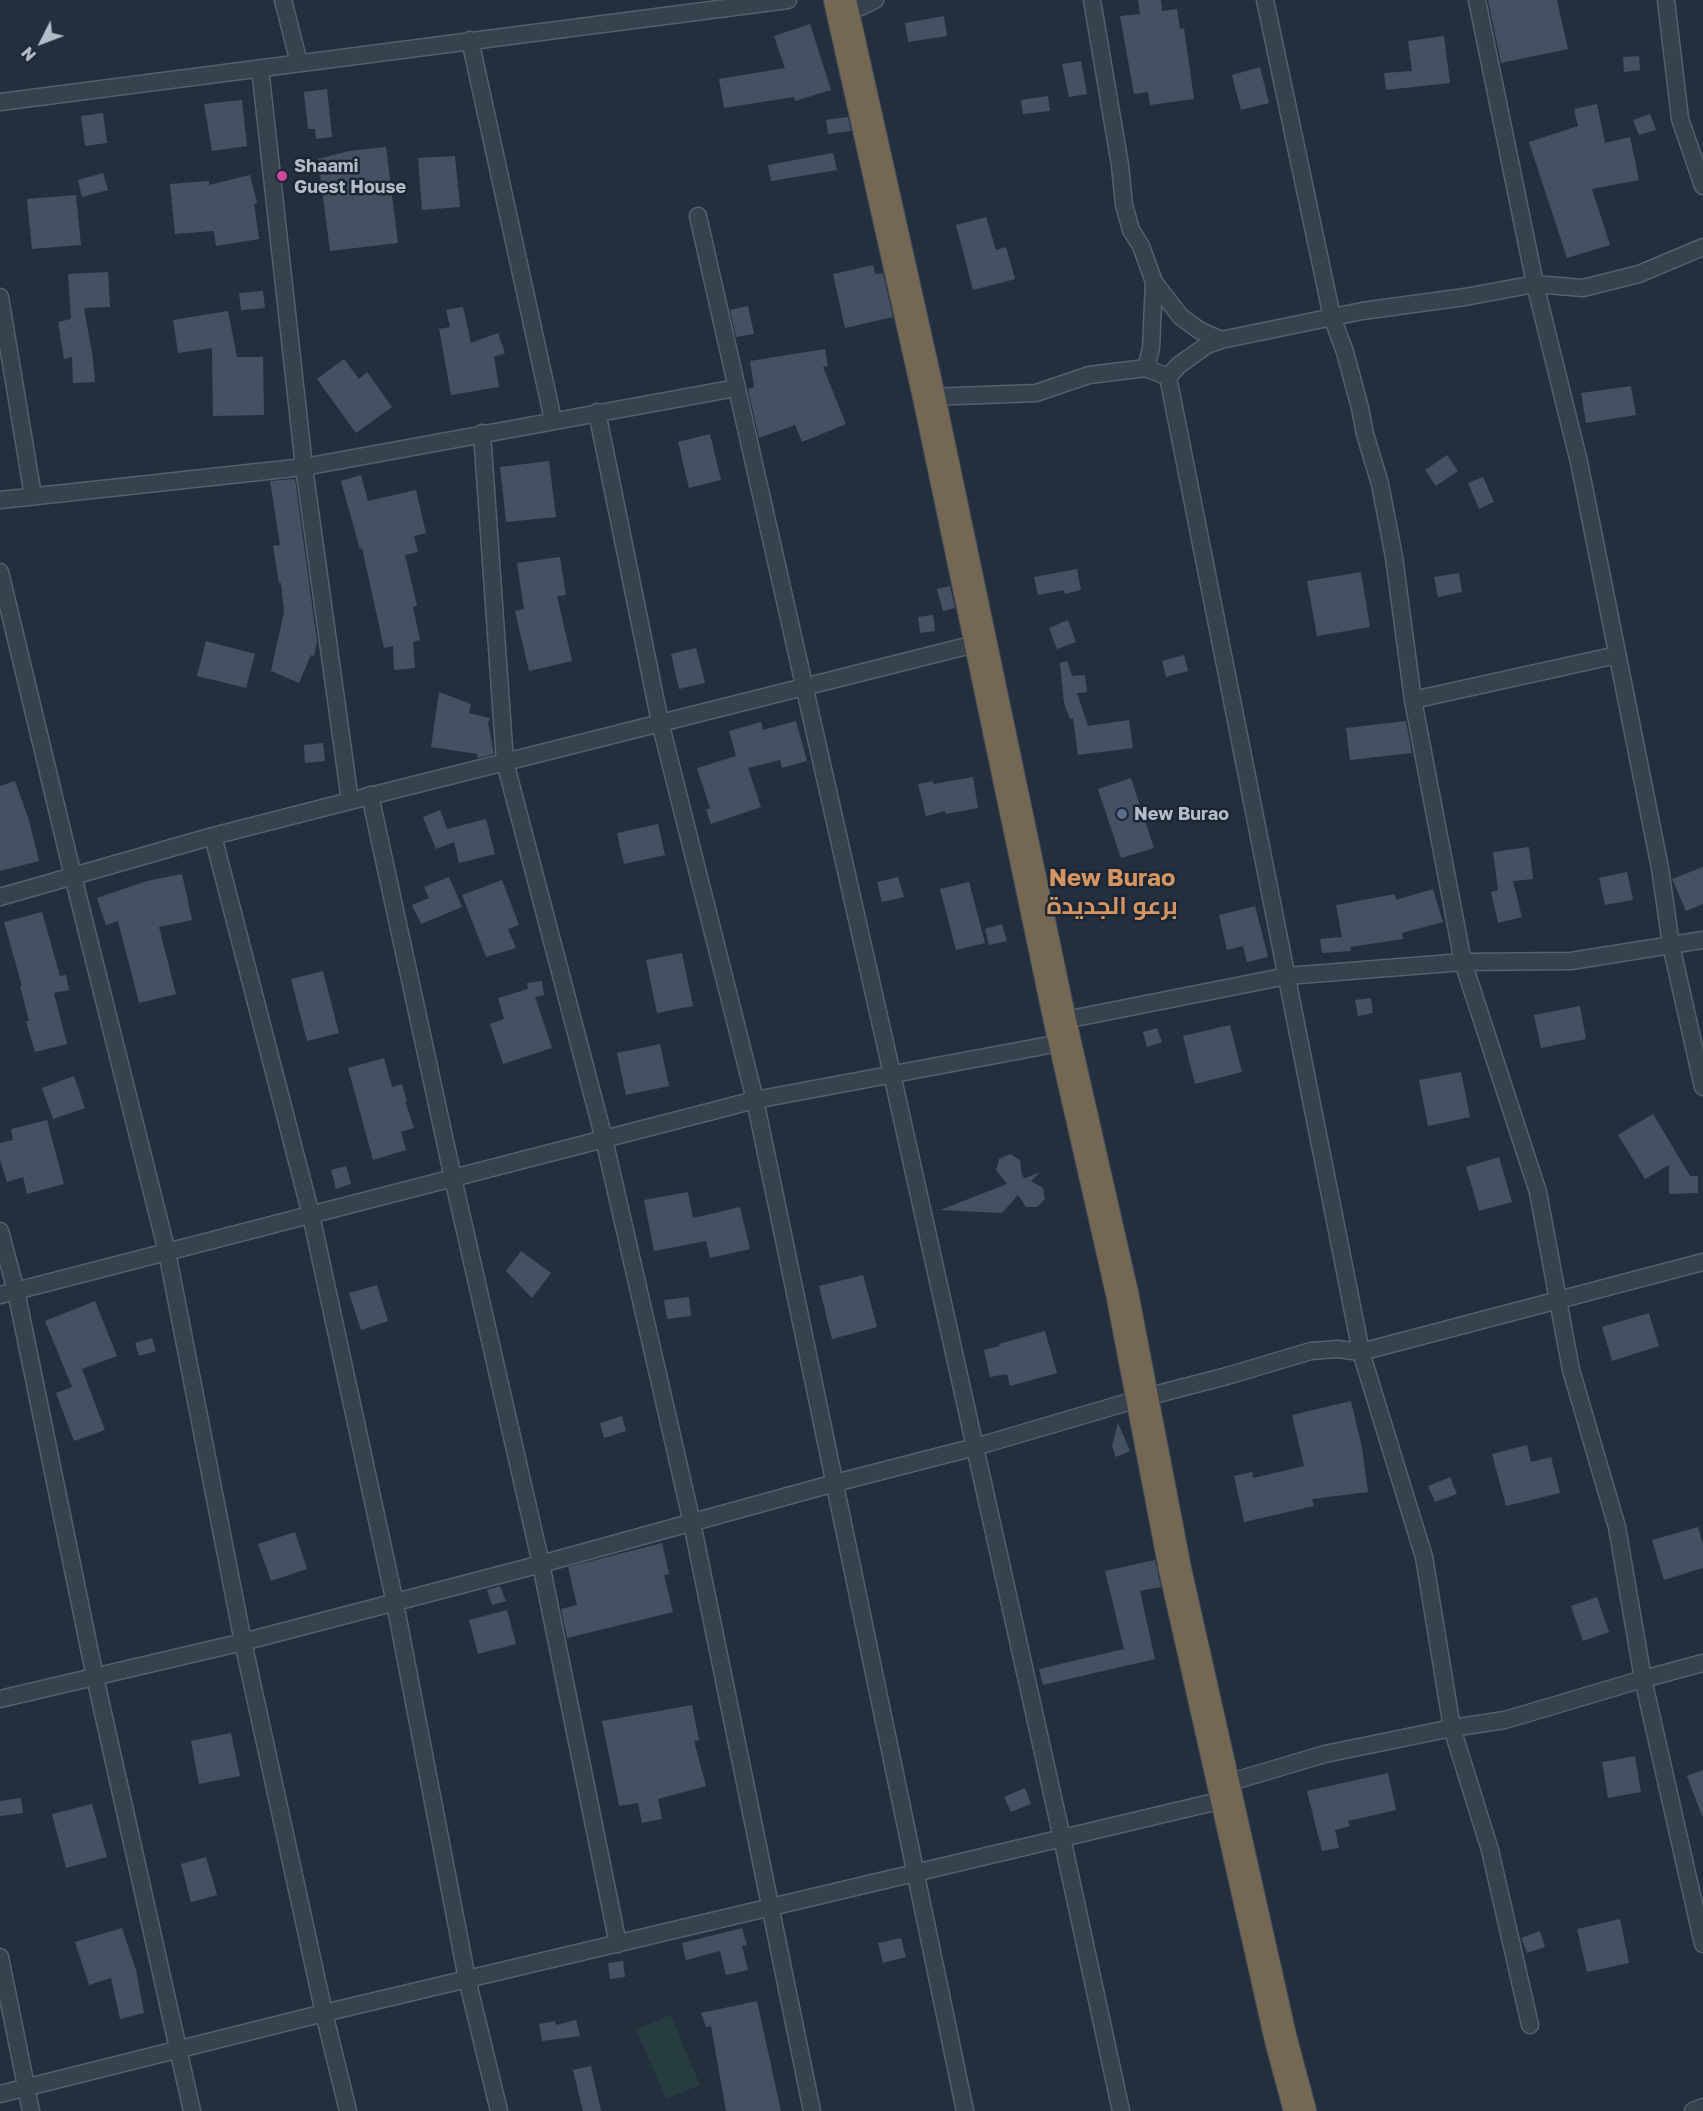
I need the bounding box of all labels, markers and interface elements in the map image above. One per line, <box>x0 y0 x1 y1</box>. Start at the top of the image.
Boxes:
north arrow <box>12 12 72 72</box>
text: N <box>17 43 40 65</box>
place label: Shaami Guest House <box>294 155 406 198</box>
marker: Shaami Guest House <box>275 169 289 183</box>
place label: New Burao <box>1134 803 1229 825</box>
marker: New Burao <box>1115 807 1129 821</box>
district label: New Burao برعو الجديدة <box>1046 864 1178 920</box>

